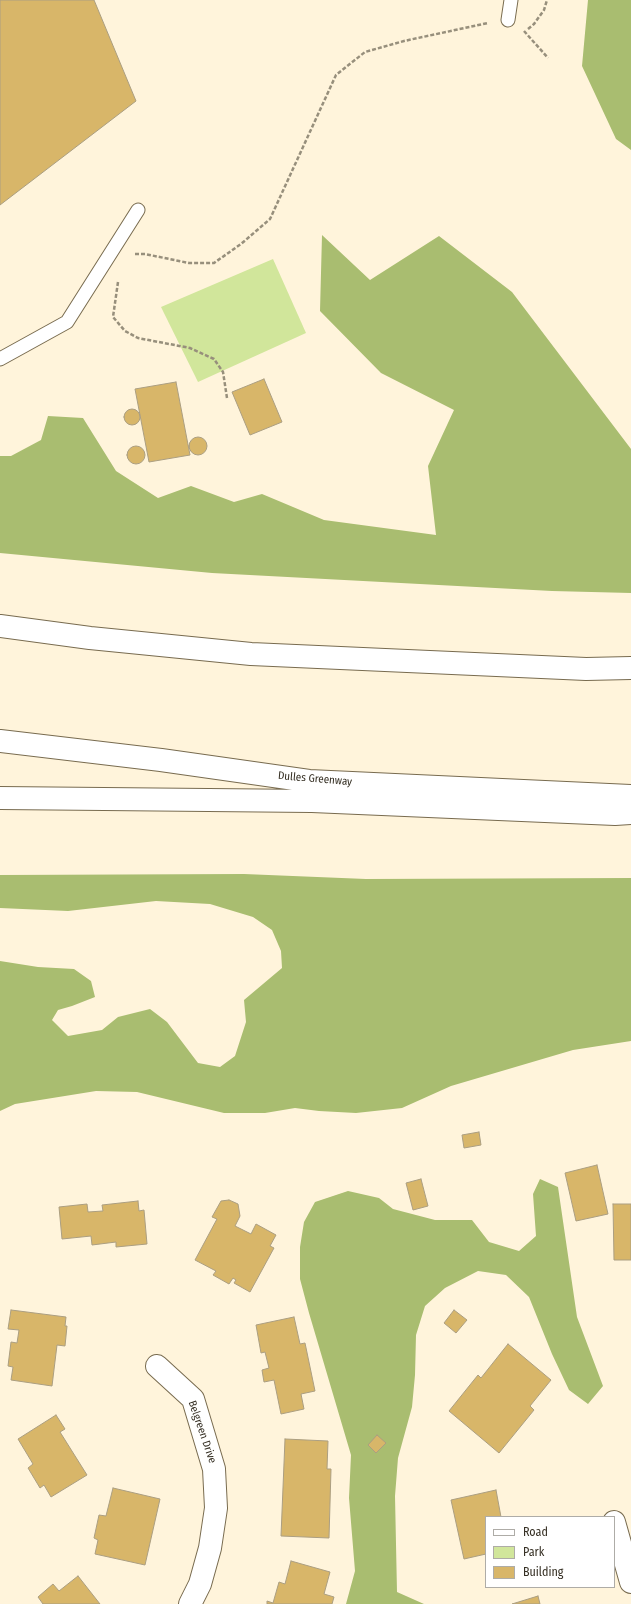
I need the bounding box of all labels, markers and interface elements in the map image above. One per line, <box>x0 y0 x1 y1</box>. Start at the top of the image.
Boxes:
street label: Dulles Greenway <box>277 769 353 789</box>
street label: Belgreen Drive <box>185 1399 219 1465</box>
legend <box>485 1516 615 1588</box>
text: Road <box>523 1525 548 1539</box>
text: Park <box>523 1545 544 1559</box>
text: Building <box>523 1565 563 1579</box>

